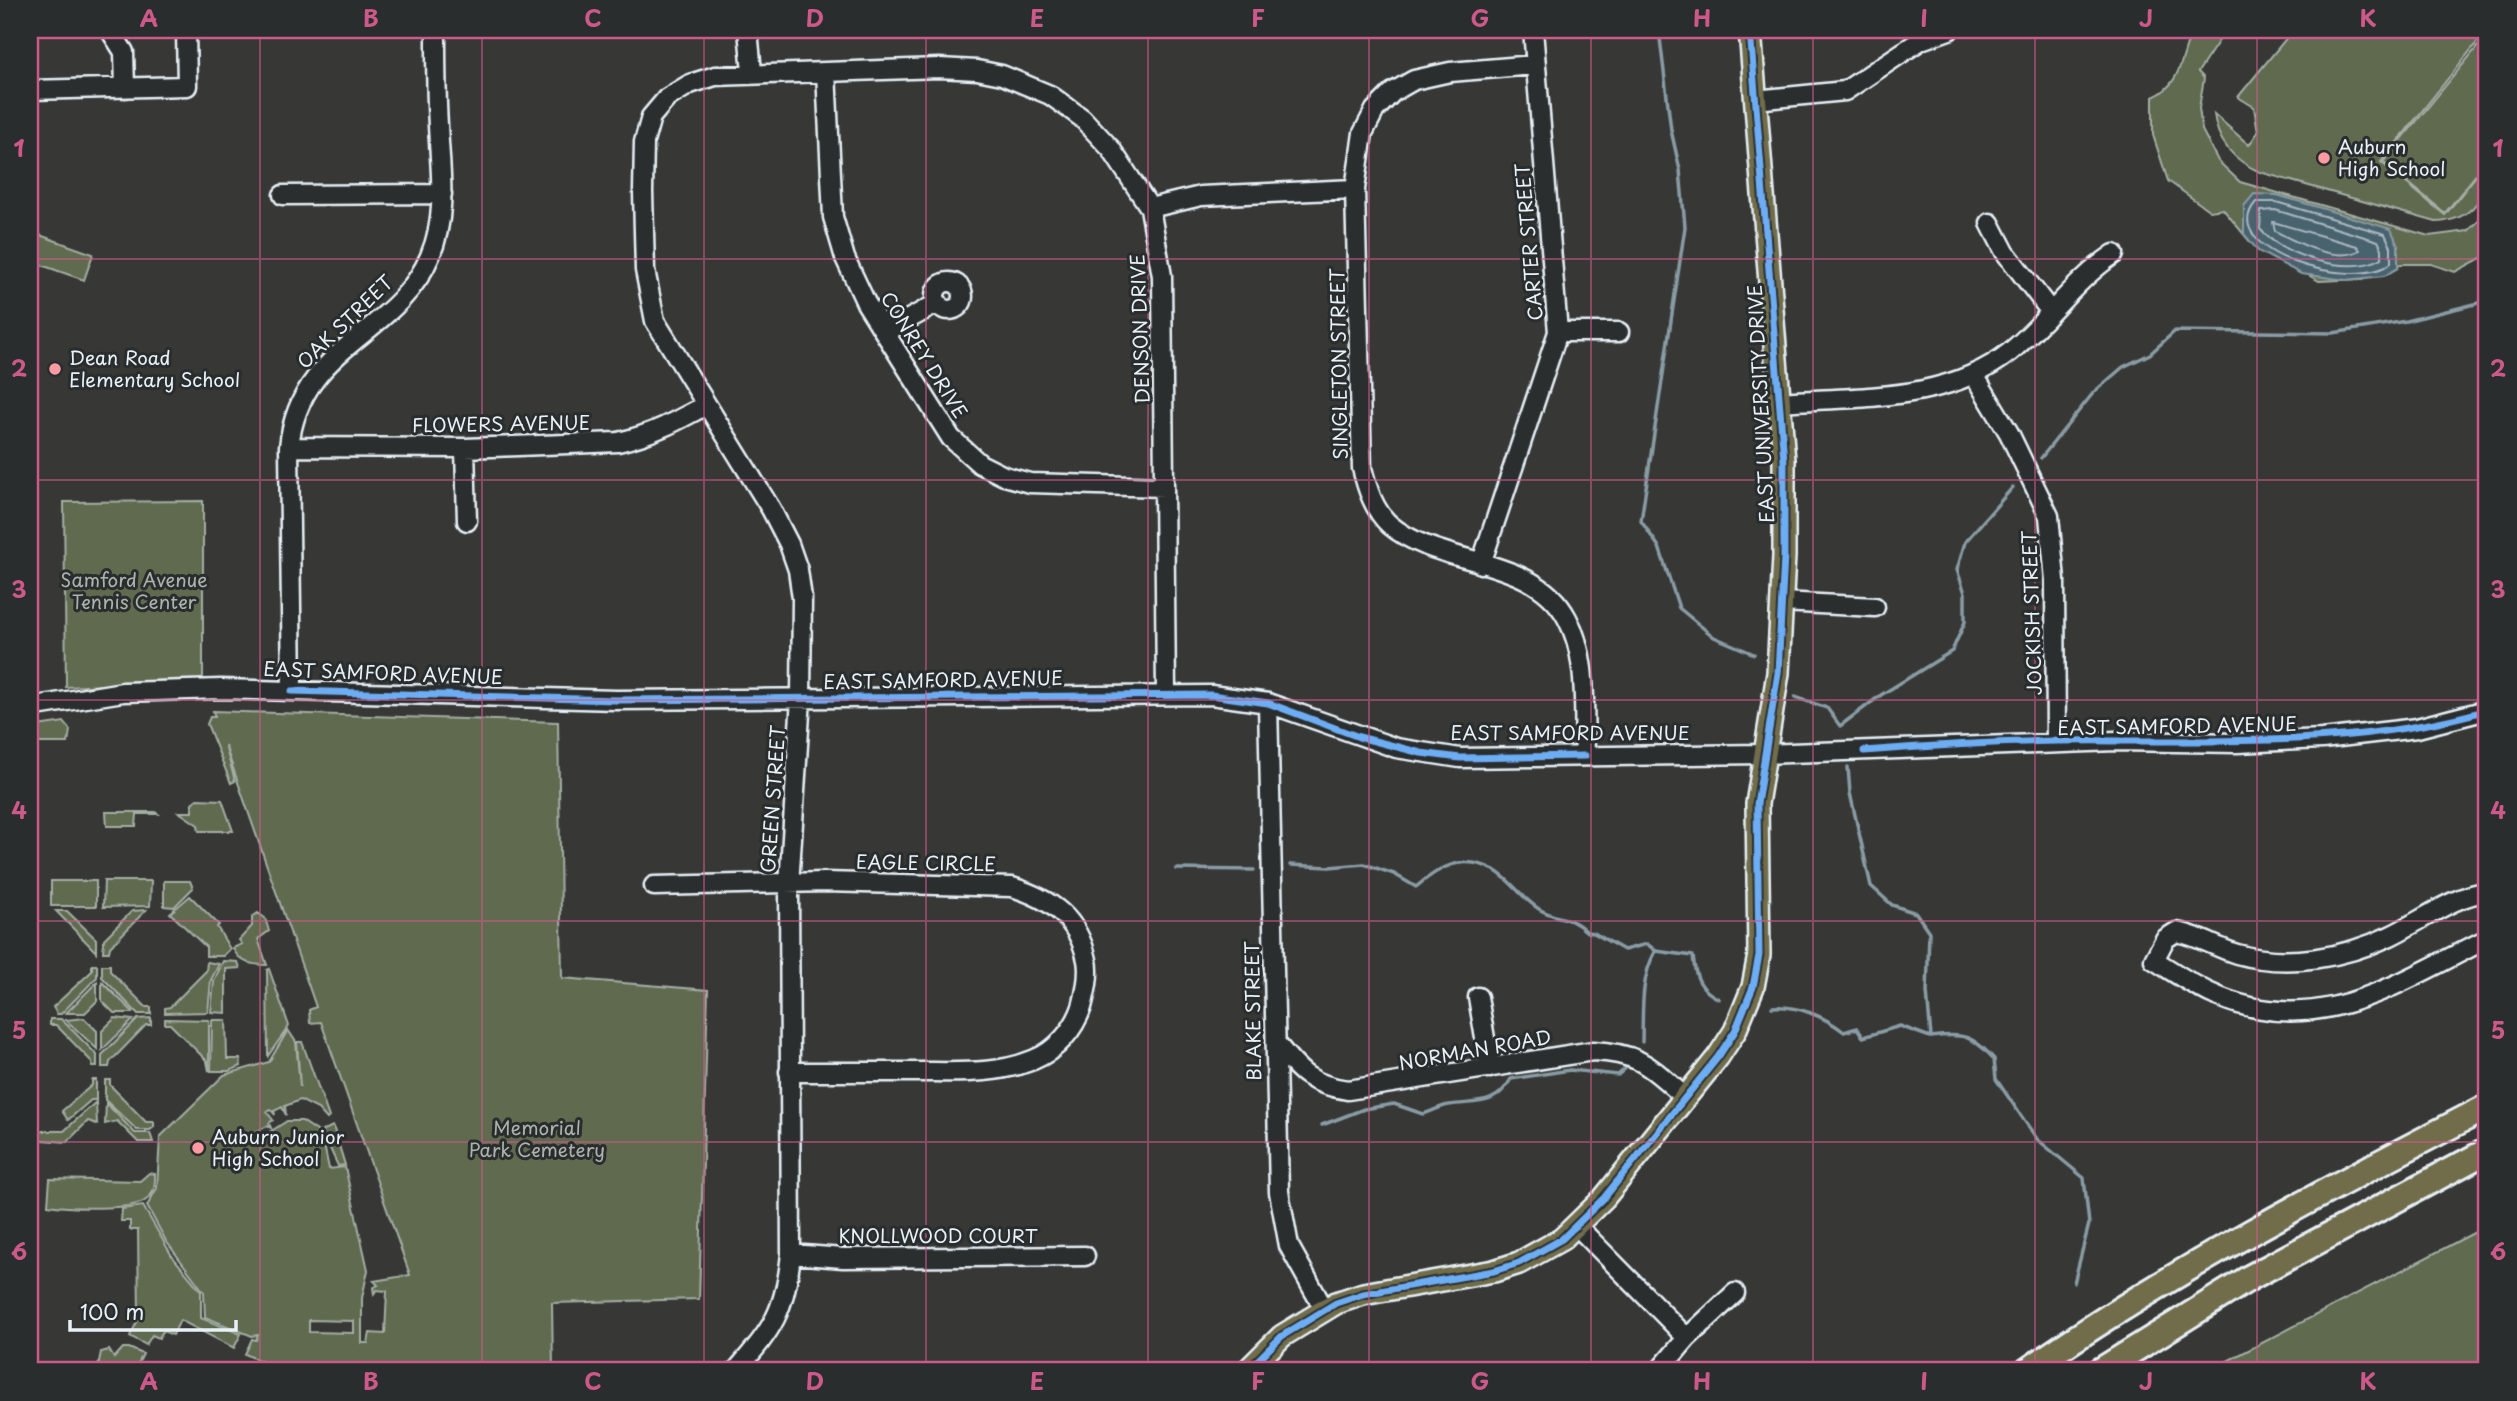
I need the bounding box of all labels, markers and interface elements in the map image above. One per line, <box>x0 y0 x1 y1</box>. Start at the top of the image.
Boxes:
text: A <box>140 0 158 35</box>
text: B <box>363 0 379 35</box>
text: C <box>584 0 602 35</box>
text: D <box>806 0 824 35</box>
text: E <box>1030 0 1044 35</box>
text: F <box>1251 0 1265 35</box>
text: G <box>1471 0 1489 35</box>
text: H <box>1693 0 1711 35</box>
text: I <box>1920 0 1928 35</box>
text: J <box>2139 0 2153 35</box>
text: K <box>2360 0 2377 35</box>
text: 1 <box>14 130 25 165</box>
text: 1 <box>2493 130 2504 165</box>
place label: Auburn High School <box>2338 132 2445 182</box>
marker: Auburn High School <box>2316 150 2332 166</box>
street label: CARTER STREET <box>1507 162 1549 322</box>
street label: DENSON DRIVE <box>1122 254 1156 405</box>
street label: OAK STREET <box>290 268 399 374</box>
street label: SINGLETON STREET <box>1322 268 1354 460</box>
street label: EAST UNIVERSITY DRIVE <box>1740 284 1780 524</box>
street label: CONREY DRIVE <box>875 286 975 423</box>
place label: Dean Road Elementary School <box>69 343 240 393</box>
text: 2 <box>11 350 27 385</box>
text: 2 <box>2490 350 2506 385</box>
marker: Dean Road Elementary School <box>47 361 63 377</box>
street label: FLOWERS AVENUE <box>412 407 590 439</box>
street label: JOCKISH STREET <box>2014 530 2048 696</box>
park label: Samford Avenue Tennis Center <box>60 565 208 615</box>
text: 3 <box>11 571 27 606</box>
text: 3 <box>2490 571 2506 606</box>
street label: EAST SAMFORD AVENUE <box>263 654 503 690</box>
street label: EAST SAMFORD AVENUE <box>823 663 1063 695</box>
street label: EAST SAMFORD AVENUE <box>2057 709 2297 741</box>
street label: EAST SAMFORD AVENUE <box>1450 718 1690 746</box>
street label: GREEN STREET <box>753 724 791 874</box>
text: 4 <box>11 792 27 827</box>
text: 4 <box>2490 792 2506 827</box>
street label: EAGLE CIRCLE <box>856 847 996 877</box>
street label: BLAKE STREET <box>1237 941 1267 1081</box>
text: 5 <box>12 1012 26 1047</box>
text: 5 <box>2491 1012 2505 1047</box>
street label: NORMAN ROAD <box>1397 1022 1553 1076</box>
park label: Memorial Park Cemetery <box>469 1113 605 1163</box>
place label: Auburn Junior High School <box>212 1122 344 1172</box>
marker: Auburn Junior High School <box>190 1140 206 1156</box>
street label: KNOLLWOOD COURT <box>838 1221 1038 1249</box>
text: 6 <box>11 1233 27 1268</box>
text: 6 <box>2490 1233 2506 1268</box>
scale bar <box>70 1289 236 1333</box>
text: 100 m <box>80 1295 144 1327</box>
text: A <box>140 1363 158 1398</box>
text: B <box>363 1363 379 1398</box>
text: C <box>584 1363 602 1398</box>
text: D <box>806 1363 824 1398</box>
text: E <box>1030 1363 1044 1398</box>
text: F <box>1251 1363 1265 1398</box>
text: G <box>1471 1363 1489 1398</box>
text: H <box>1693 1363 1711 1398</box>
text: I <box>1920 1363 1928 1398</box>
text: J <box>2139 1363 2153 1398</box>
text: K <box>2360 1363 2377 1398</box>

